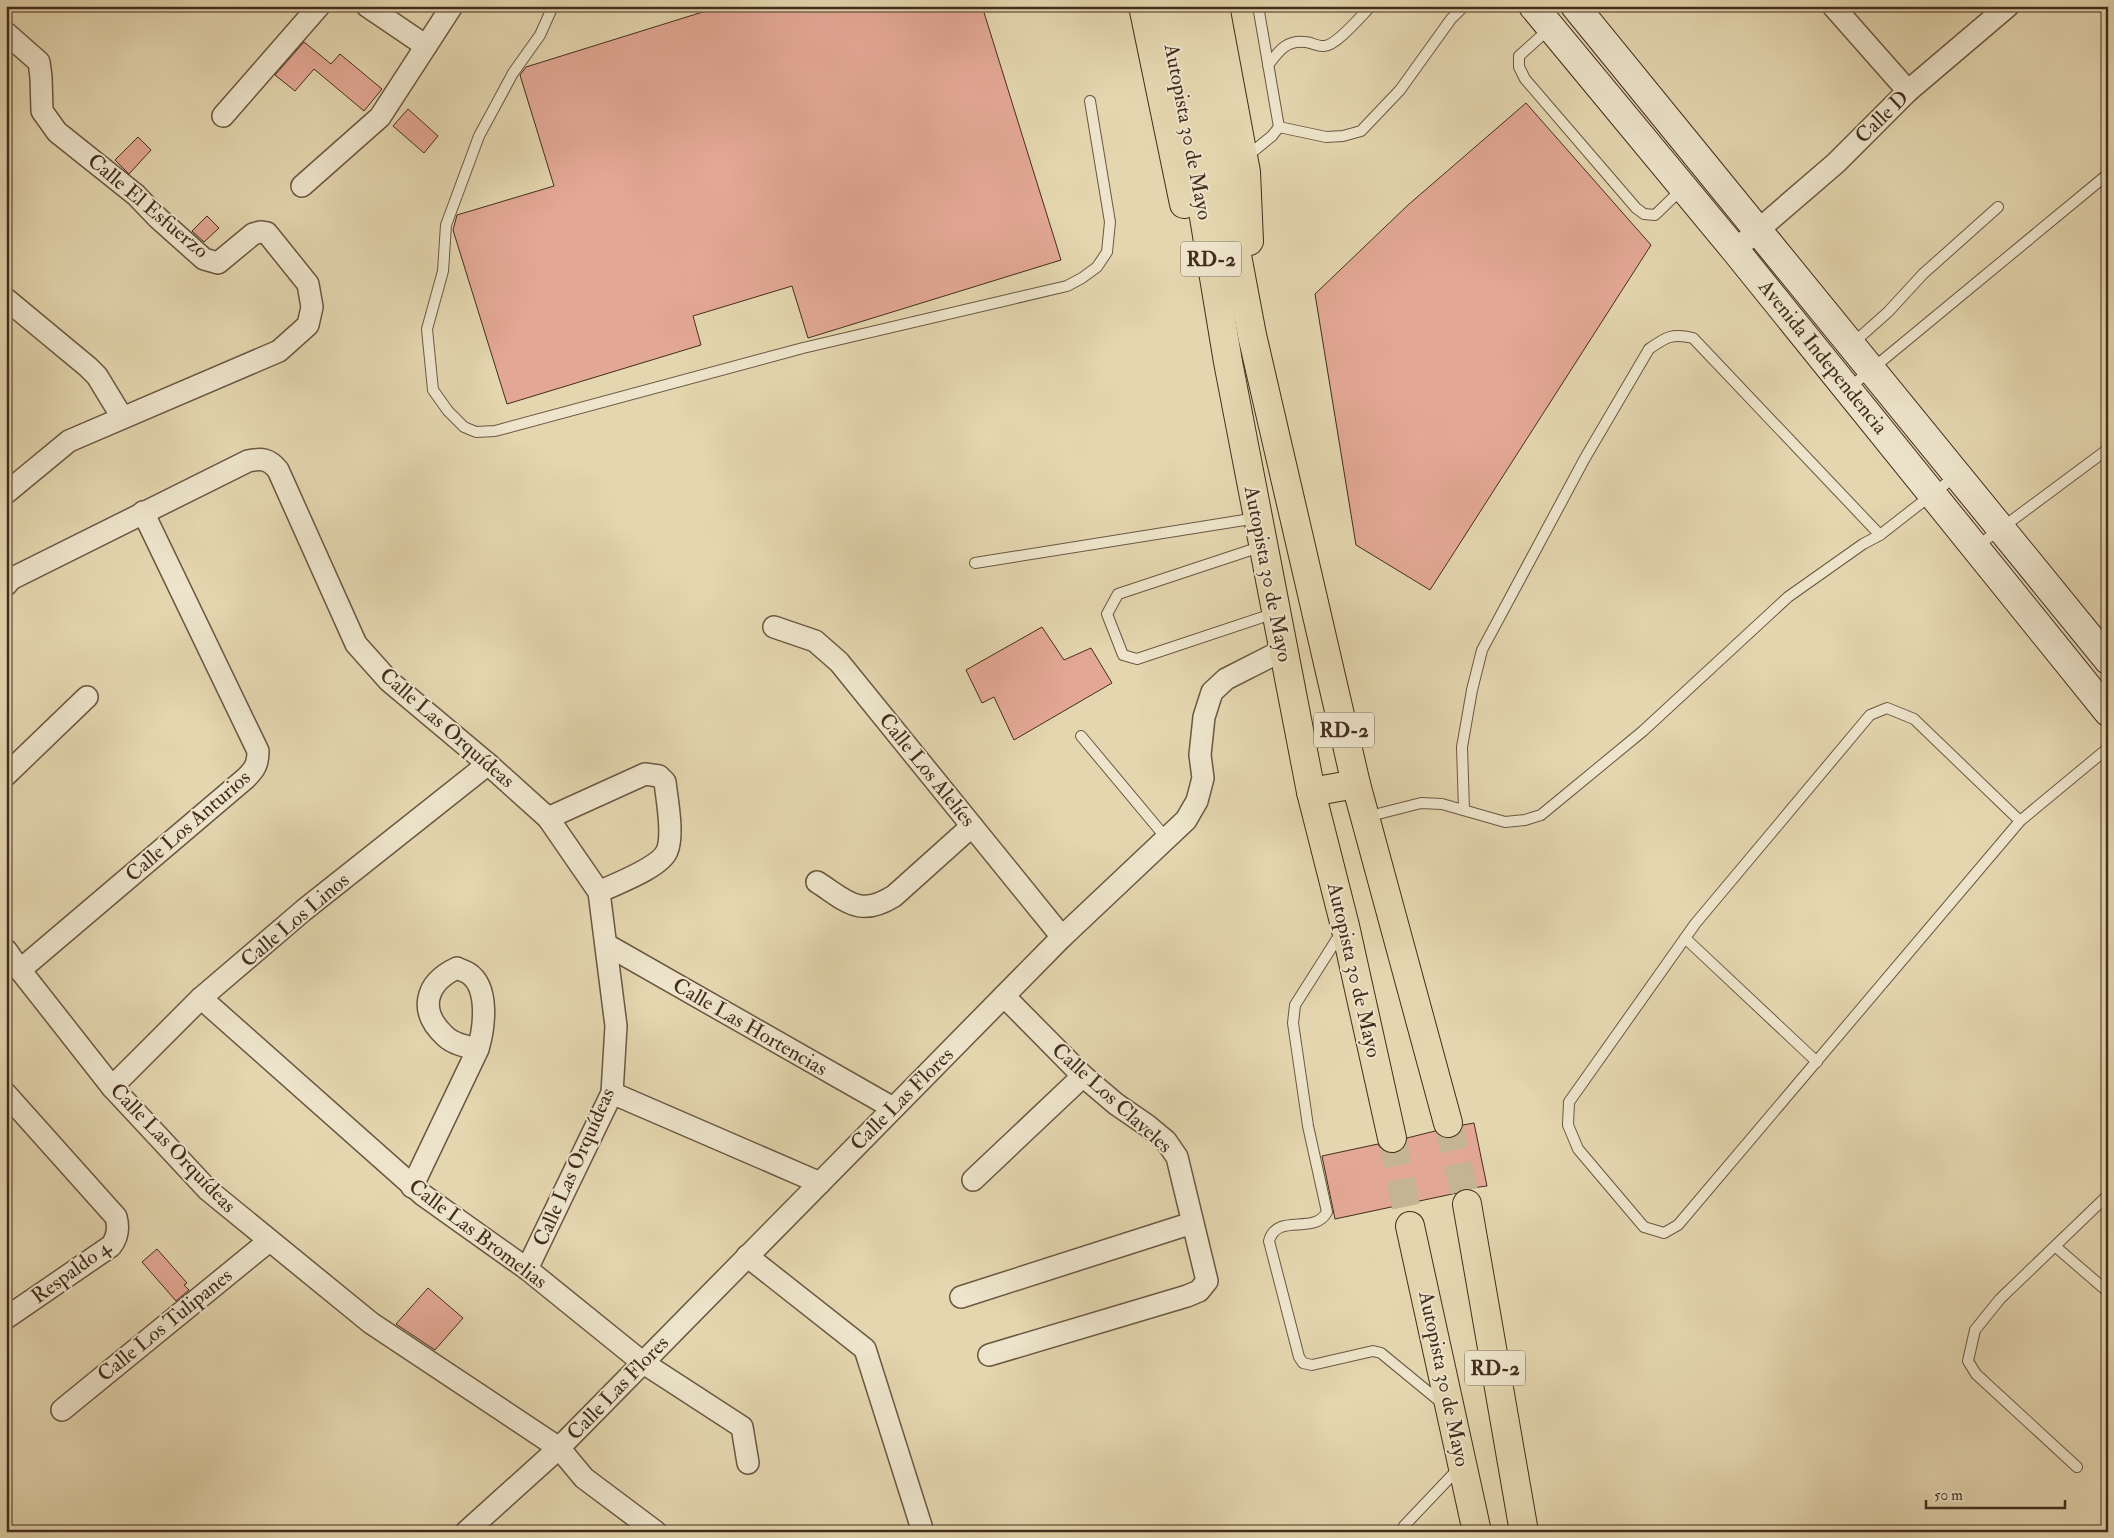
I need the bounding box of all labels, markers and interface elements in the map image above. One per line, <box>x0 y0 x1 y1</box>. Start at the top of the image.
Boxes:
street label: Autopista 30 de Mayo <box>1158 41 1218 222</box>
street label: Calle D <box>1849 85 1915 149</box>
street label: Calle El Esfuerzo <box>82 148 214 264</box>
road number: RD-2 <box>1181 242 1241 276</box>
street label: Avenida Independencia <box>1752 273 1894 440</box>
street label: Autopista 30 de Mayo <box>1238 483 1298 664</box>
street label: Calle Las Orquídeas <box>374 662 520 794</box>
street label: Calle Los Alelíes <box>873 707 981 833</box>
road number: RD-2 <box>1314 712 1374 748</box>
street label: Calle Los Anturios <box>120 764 256 888</box>
street label: Calle Los Linos <box>235 867 355 973</box>
street label: Autopista 30 de Mayo <box>1321 879 1387 1060</box>
street label: Calle Las Hortencias <box>668 972 832 1082</box>
street label: Calle Los Claveles <box>1046 1037 1178 1159</box>
street label: Calle Las Flores <box>845 1042 959 1156</box>
street label: Calle Las Orquídeas <box>104 1077 242 1219</box>
street label: Calle Las Orquídeas <box>527 1084 621 1250</box>
street label: Calle Las Bromelias <box>403 1173 553 1295</box>
street label: Respaldo 4 <box>26 1233 117 1310</box>
street label: Calle Los Tulipanes <box>92 1262 238 1388</box>
street label: Autopista 30 de Mayo <box>1412 1288 1476 1469</box>
street label: Calle Las Flores <box>561 1330 675 1446</box>
road number: RD-2 <box>1465 1350 1525 1386</box>
scale bar <box>1926 1478 2065 1510</box>
text: 50 m <box>1934 1486 1963 1505</box>

